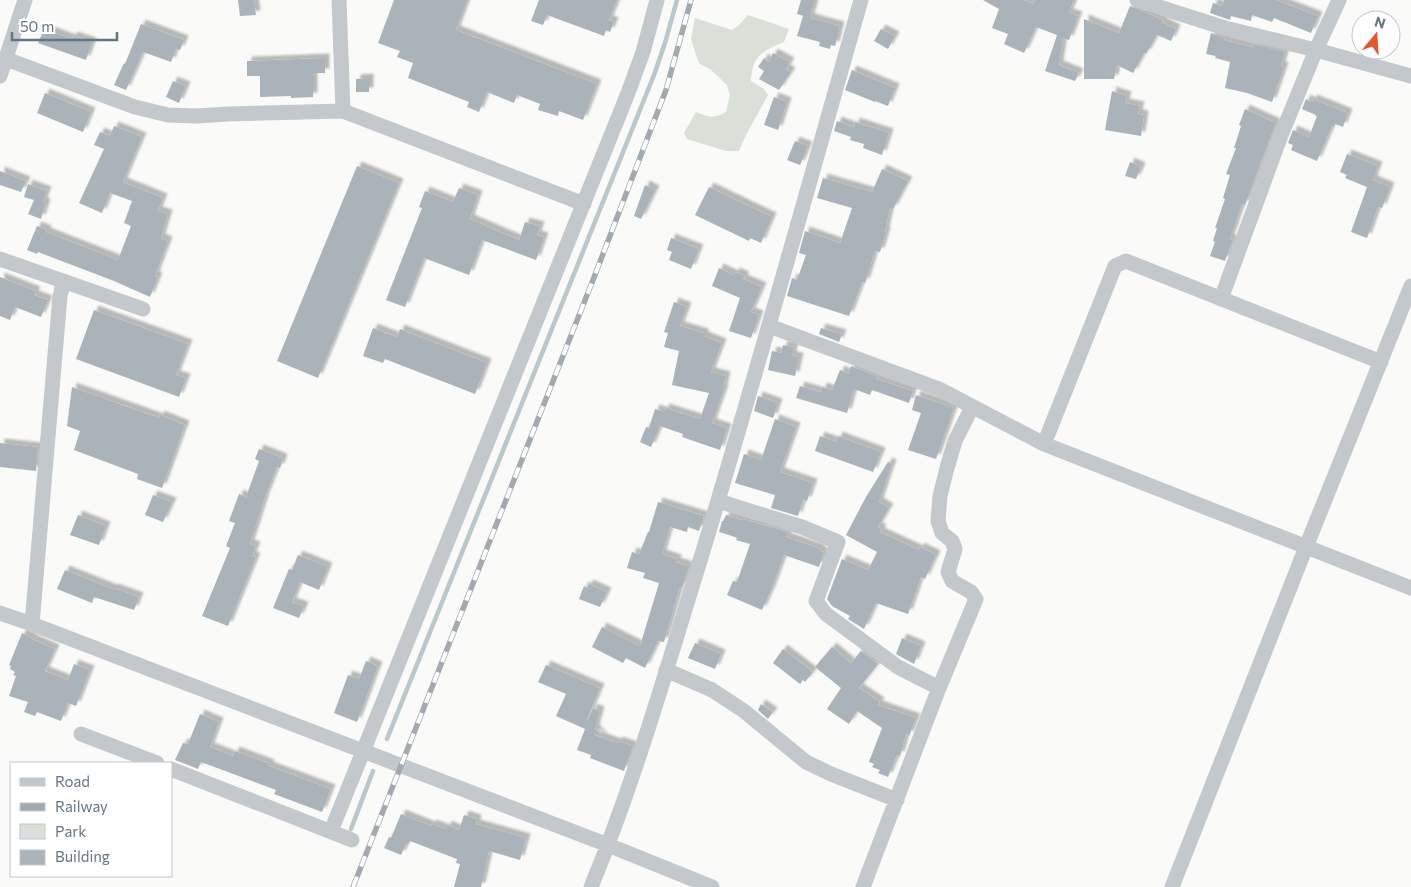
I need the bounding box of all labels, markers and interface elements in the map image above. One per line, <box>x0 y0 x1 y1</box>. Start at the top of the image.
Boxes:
scale bar <box>12 10 118 42</box>
north arrow <box>1351 10 1401 60</box>
text: N <box>1373 12 1388 32</box>
text: 50 m <box>20 17 54 35</box>
legend <box>10 762 172 877</box>
text: Road <box>55 772 90 790</box>
text: Railway <box>55 797 108 815</box>
text: Park <box>55 822 86 840</box>
text: Building <box>55 847 110 865</box>

